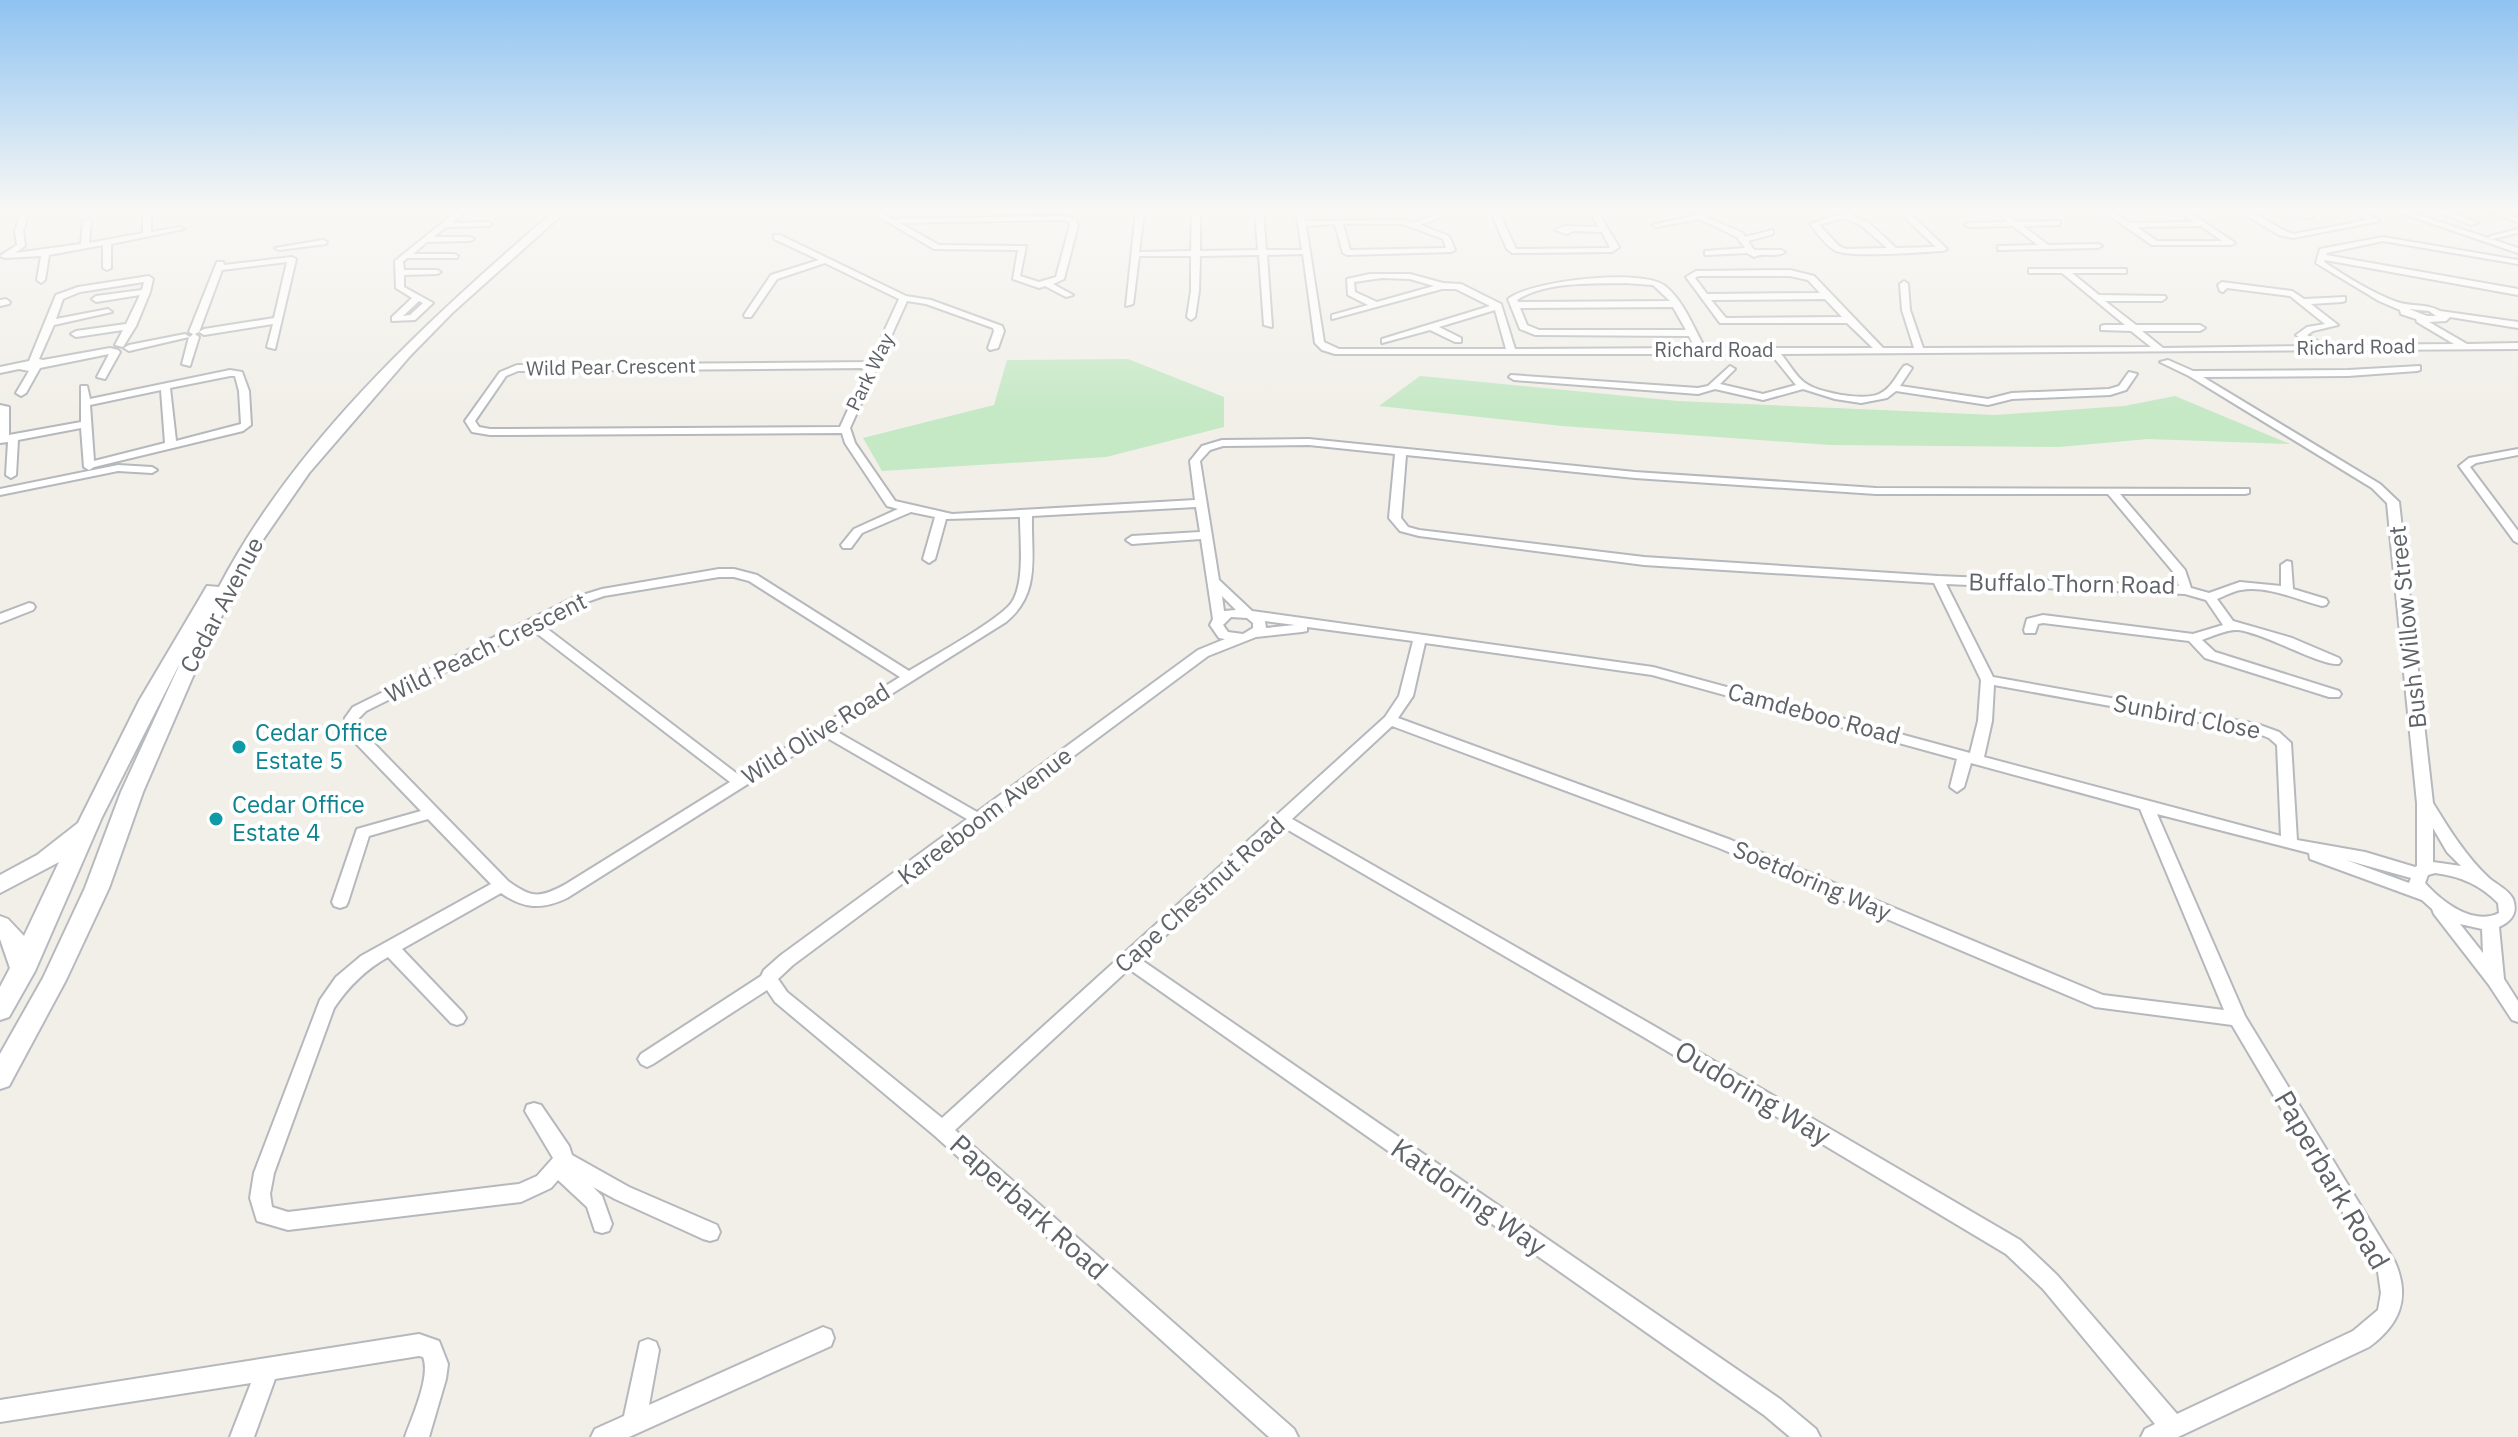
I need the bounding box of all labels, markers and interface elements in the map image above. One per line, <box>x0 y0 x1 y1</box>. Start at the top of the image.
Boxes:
street label: Park Way <box>839 328 900 415</box>
street label: Richard Road <box>2296 332 2416 361</box>
street label: Richard Road <box>1654 336 1774 363</box>
street label: Wild Pear Crescent <box>526 352 696 381</box>
street label: Bush Willow Street <box>2380 524 2434 730</box>
street label: Cedar Avenue <box>172 531 270 678</box>
street label: Buffalo Thorn Road <box>1968 565 2176 601</box>
street label: Wild Peach Crescent <box>379 584 592 710</box>
street label: Wild Olive Road <box>735 675 895 791</box>
street label: Camdeboo Road <box>1724 675 1904 751</box>
street label: Sunbird Close <box>2111 686 2263 746</box>
place label: Cedar Office Estate 5 <box>255 716 388 776</box>
marker: Cedar Office Estate 5 <box>230 738 248 756</box>
street label: Kareeboom Avenue <box>891 739 1078 891</box>
place label: Cedar Office Estate 4 <box>232 788 365 848</box>
street label: Cape Chestnut Road <box>1107 809 1291 979</box>
marker: Cedar Office Estate 4 <box>207 810 225 828</box>
street label: Soetdoring Way <box>1728 832 1896 928</box>
street label: Oudoring Way <box>1668 1031 1838 1154</box>
street label: Paperbark Road <box>2266 1084 2399 1276</box>
street label: Paperbark Road <box>942 1126 1116 1288</box>
street label: Katdoring Way <box>1384 1129 1554 1264</box>

